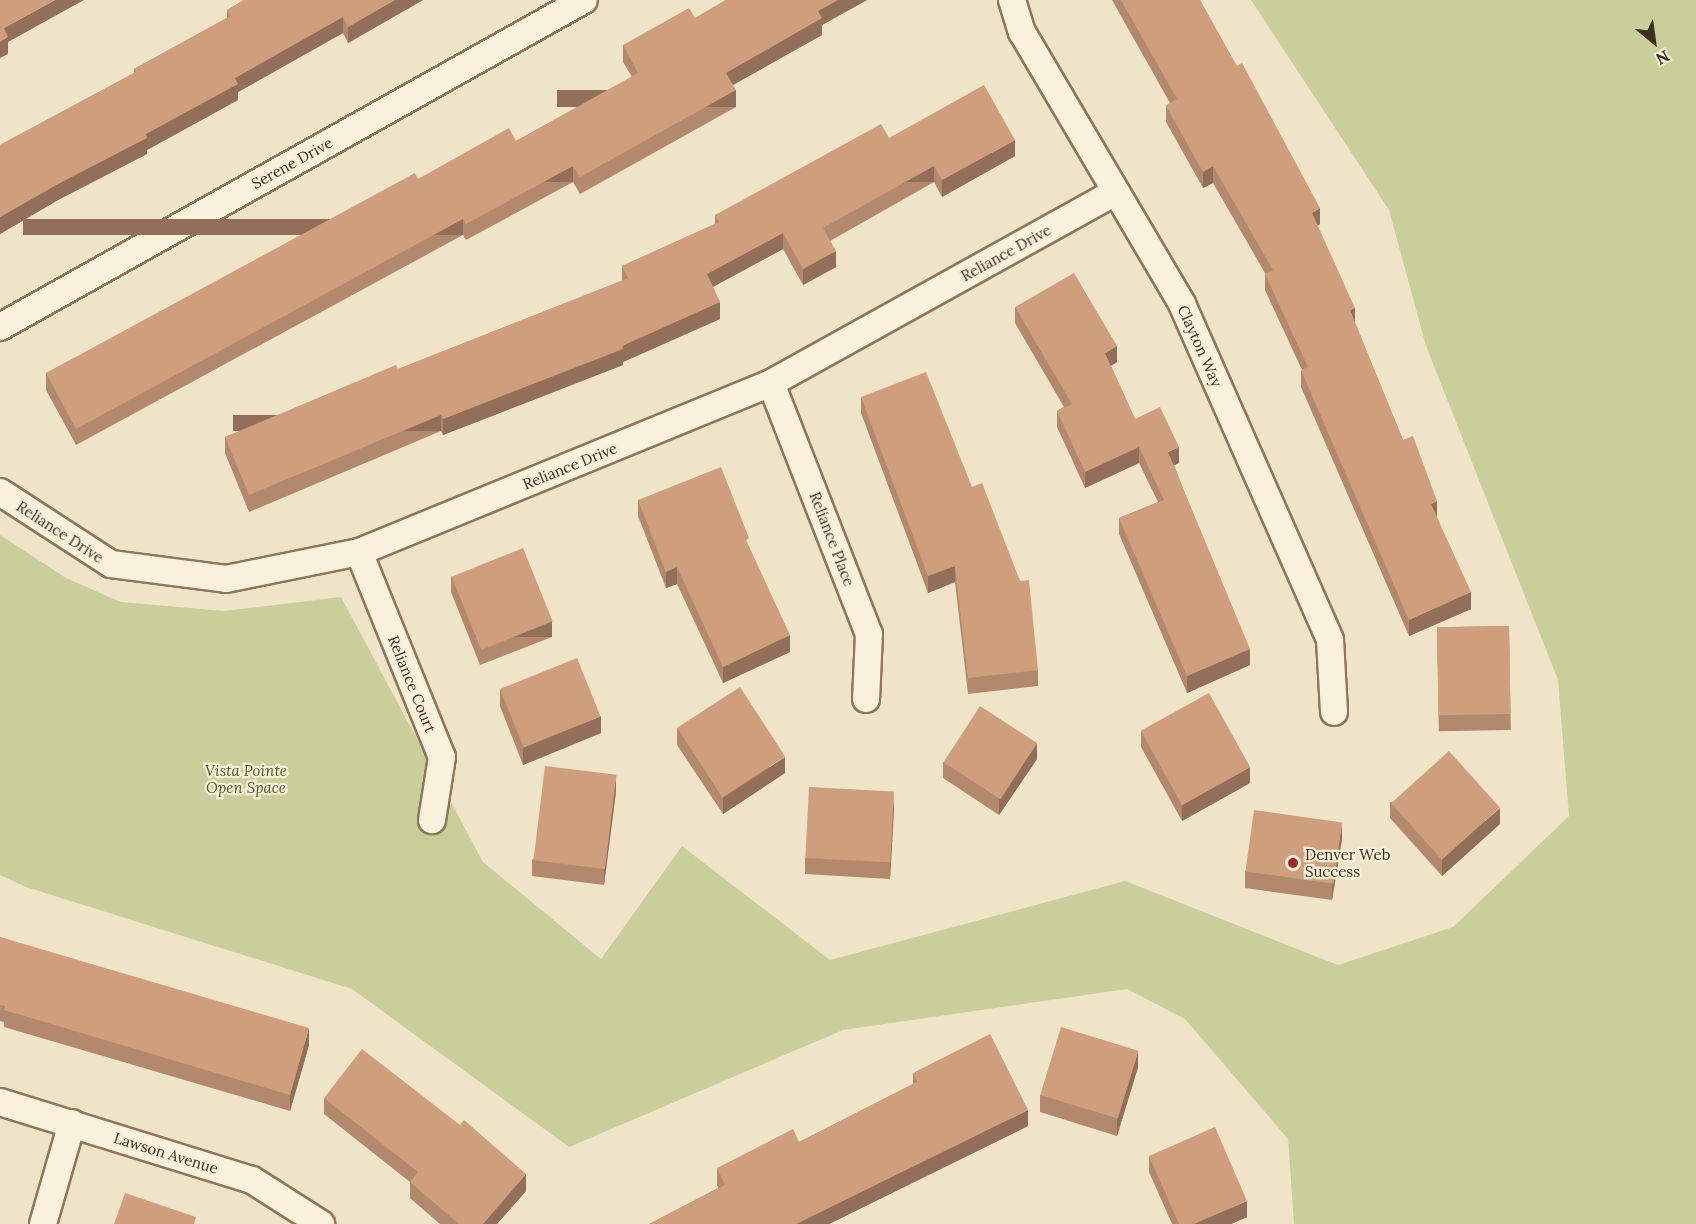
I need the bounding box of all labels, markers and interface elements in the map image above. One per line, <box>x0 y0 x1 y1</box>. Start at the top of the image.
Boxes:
north arrow <box>1624 12 1684 72</box>
text: N <box>1652 46 1673 69</box>
street label: Serene Drive <box>248 133 336 193</box>
street label: Reliance Drive <box>958 221 1054 285</box>
street label: Clayton Way <box>1174 302 1226 390</box>
street label: Reliance Drive <box>520 439 620 493</box>
street label: Reliance Place <box>806 489 858 589</box>
street label: Reliance Drive <box>13 497 107 567</box>
street label: Reliance Court <box>384 633 440 735</box>
park label: Vista Pointe Open Space <box>205 761 287 796</box>
place label: Denver Web Success <box>1305 845 1390 880</box>
marker: Denver Web Success <box>1286 856 1300 870</box>
street label: Lawson Avenue <box>112 1129 220 1177</box>

